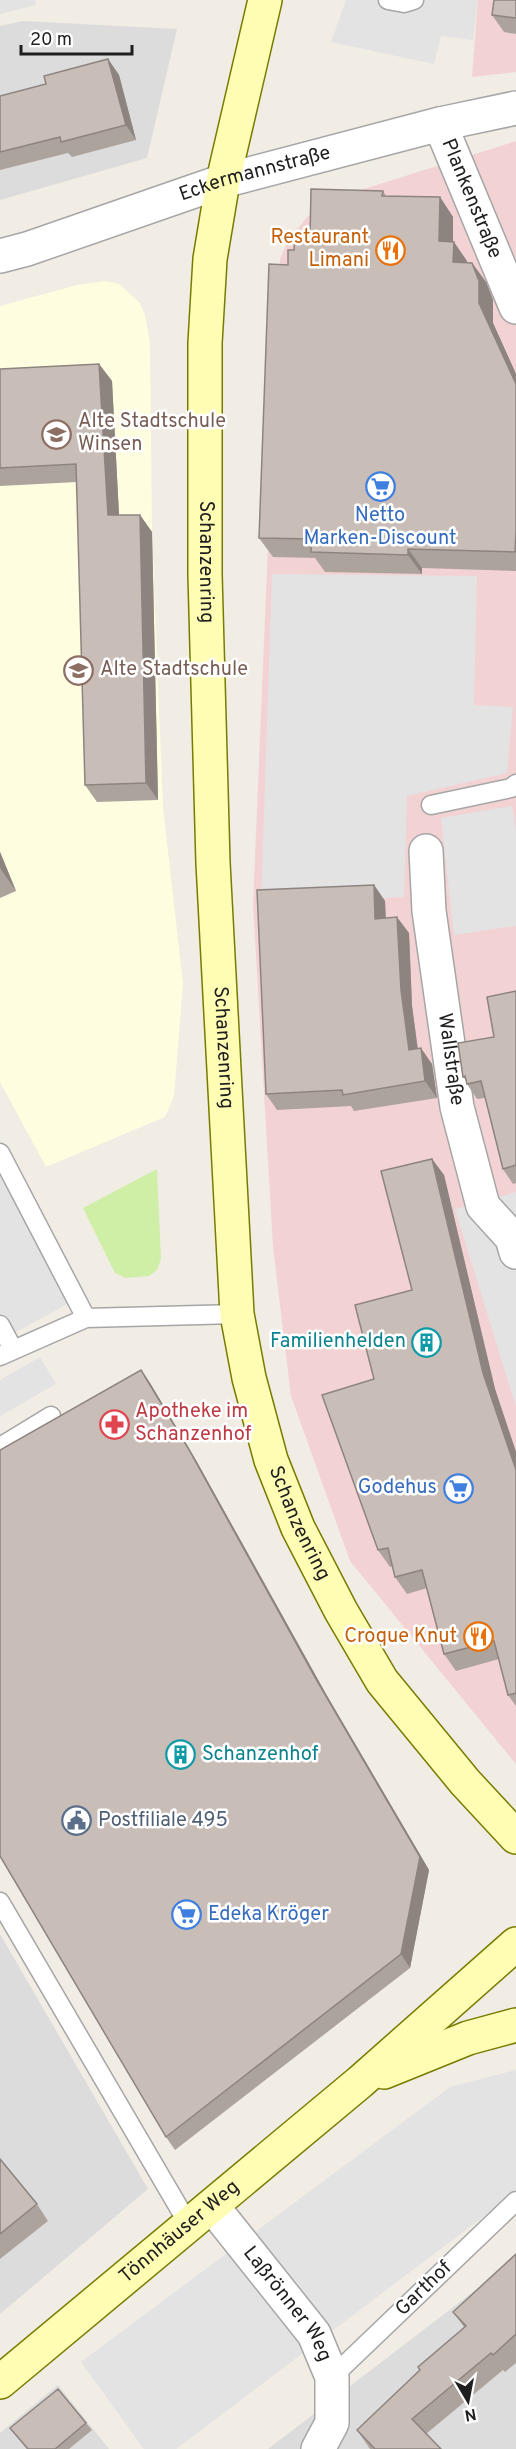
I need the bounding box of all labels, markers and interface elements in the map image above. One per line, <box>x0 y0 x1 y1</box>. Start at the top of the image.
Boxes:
scale bar <box>21 18 132 56</box>
text: 20 m <box>30 29 72 52</box>
street label: Plankenstraße <box>435 135 508 263</box>
street label: Eckermannstraße <box>176 140 333 208</box>
place label: Restaurant Limani <box>271 225 369 274</box>
restaurant icon: Restaurant Limani <box>374 234 406 266</box>
place label: Alte Stadtschule Winsen <box>78 409 226 458</box>
school or university icon: Alte Stadtschule Winsen <box>41 418 73 450</box>
supermarket icon: Netto Marken-Discount <box>364 470 396 502</box>
street label: Schanzenring <box>192 500 219 624</box>
place label: Netto Marken-Discount <box>303 503 457 552</box>
school or university icon: Alte Stadtschule <box>63 654 95 686</box>
place label: Alte Stadtschule <box>100 657 248 683</box>
street label: Schanzenring <box>207 985 239 1110</box>
street label: Wallstraße <box>431 1012 470 1107</box>
building icon: Familienhelden <box>411 1326 443 1358</box>
place label: Familienhelden <box>270 1329 406 1355</box>
place label: Apotheke im Schanzenhof <box>135 1399 252 1448</box>
pharmacy icon: Apotheke im Schanzenhof <box>98 1408 130 1440</box>
street label: Schanzenring <box>262 1462 336 1585</box>
supermarket icon: Godehus <box>442 1472 474 1504</box>
place label: Godehus <box>358 1475 437 1501</box>
restaurant icon: Croque Knut <box>462 1621 494 1653</box>
place label: Croque Knut <box>344 1624 457 1650</box>
building icon: Schanzenhof <box>165 1739 197 1771</box>
place label: Schanzenhof <box>202 1742 319 1768</box>
public building icon: Postfiliale 495 <box>61 1805 93 1837</box>
place label: Postfiliale 495 <box>98 1808 228 1834</box>
supermarket icon: Edeka Kröger <box>171 1899 203 1931</box>
place label: Edeka Kröger <box>208 1902 329 1928</box>
street label: Tönnhäuser Weg <box>114 2175 245 2290</box>
street label: Laßrönner Weg <box>236 2241 337 2366</box>
street label: Garthof <box>390 2255 458 2322</box>
north arrow <box>438 2371 498 2431</box>
text: N <box>463 2403 478 2425</box>

